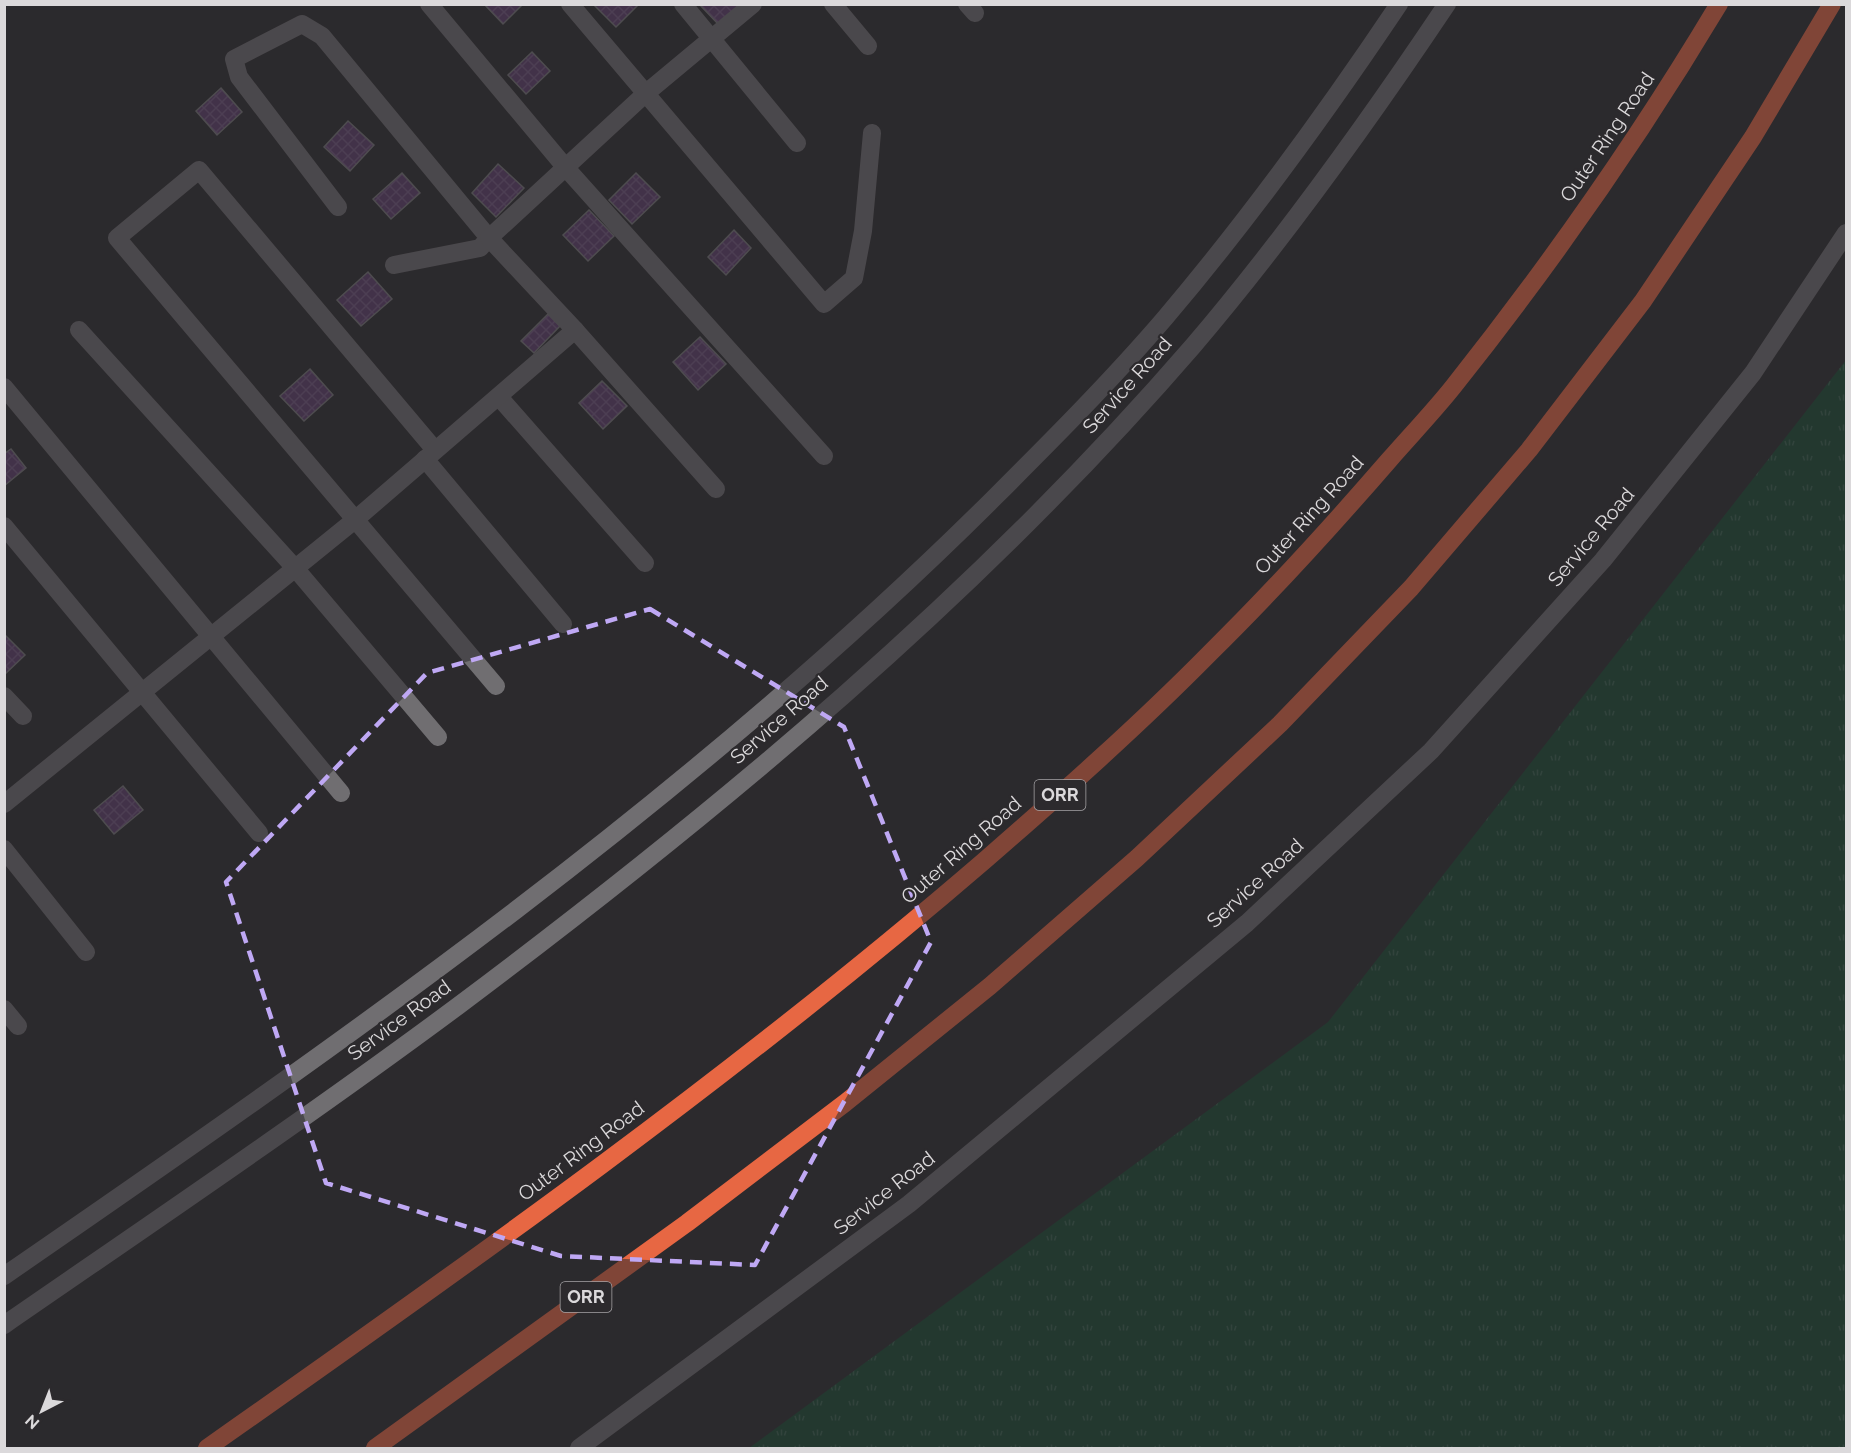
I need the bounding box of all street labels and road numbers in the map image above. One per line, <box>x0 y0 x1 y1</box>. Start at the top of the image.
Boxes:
street label: Outer Ring Road <box>1555 68 1659 206</box>
street label: Service Road <box>1077 332 1177 438</box>
street label: Outer Ring Road <box>1249 451 1369 579</box>
street label: Service Road <box>1543 483 1639 591</box>
street label: Service Road <box>725 671 833 769</box>
road number: ORR <box>1034 780 1086 810</box>
street label: Outer Ring Road <box>896 791 1026 909</box>
street label: Service Road <box>1202 833 1308 933</box>
street label: Service Road <box>343 975 455 1065</box>
street label: Outer Ring Road <box>513 1096 649 1206</box>
street label: Service Road <box>829 1146 939 1240</box>
road number: ORR <box>560 1282 612 1312</box>

